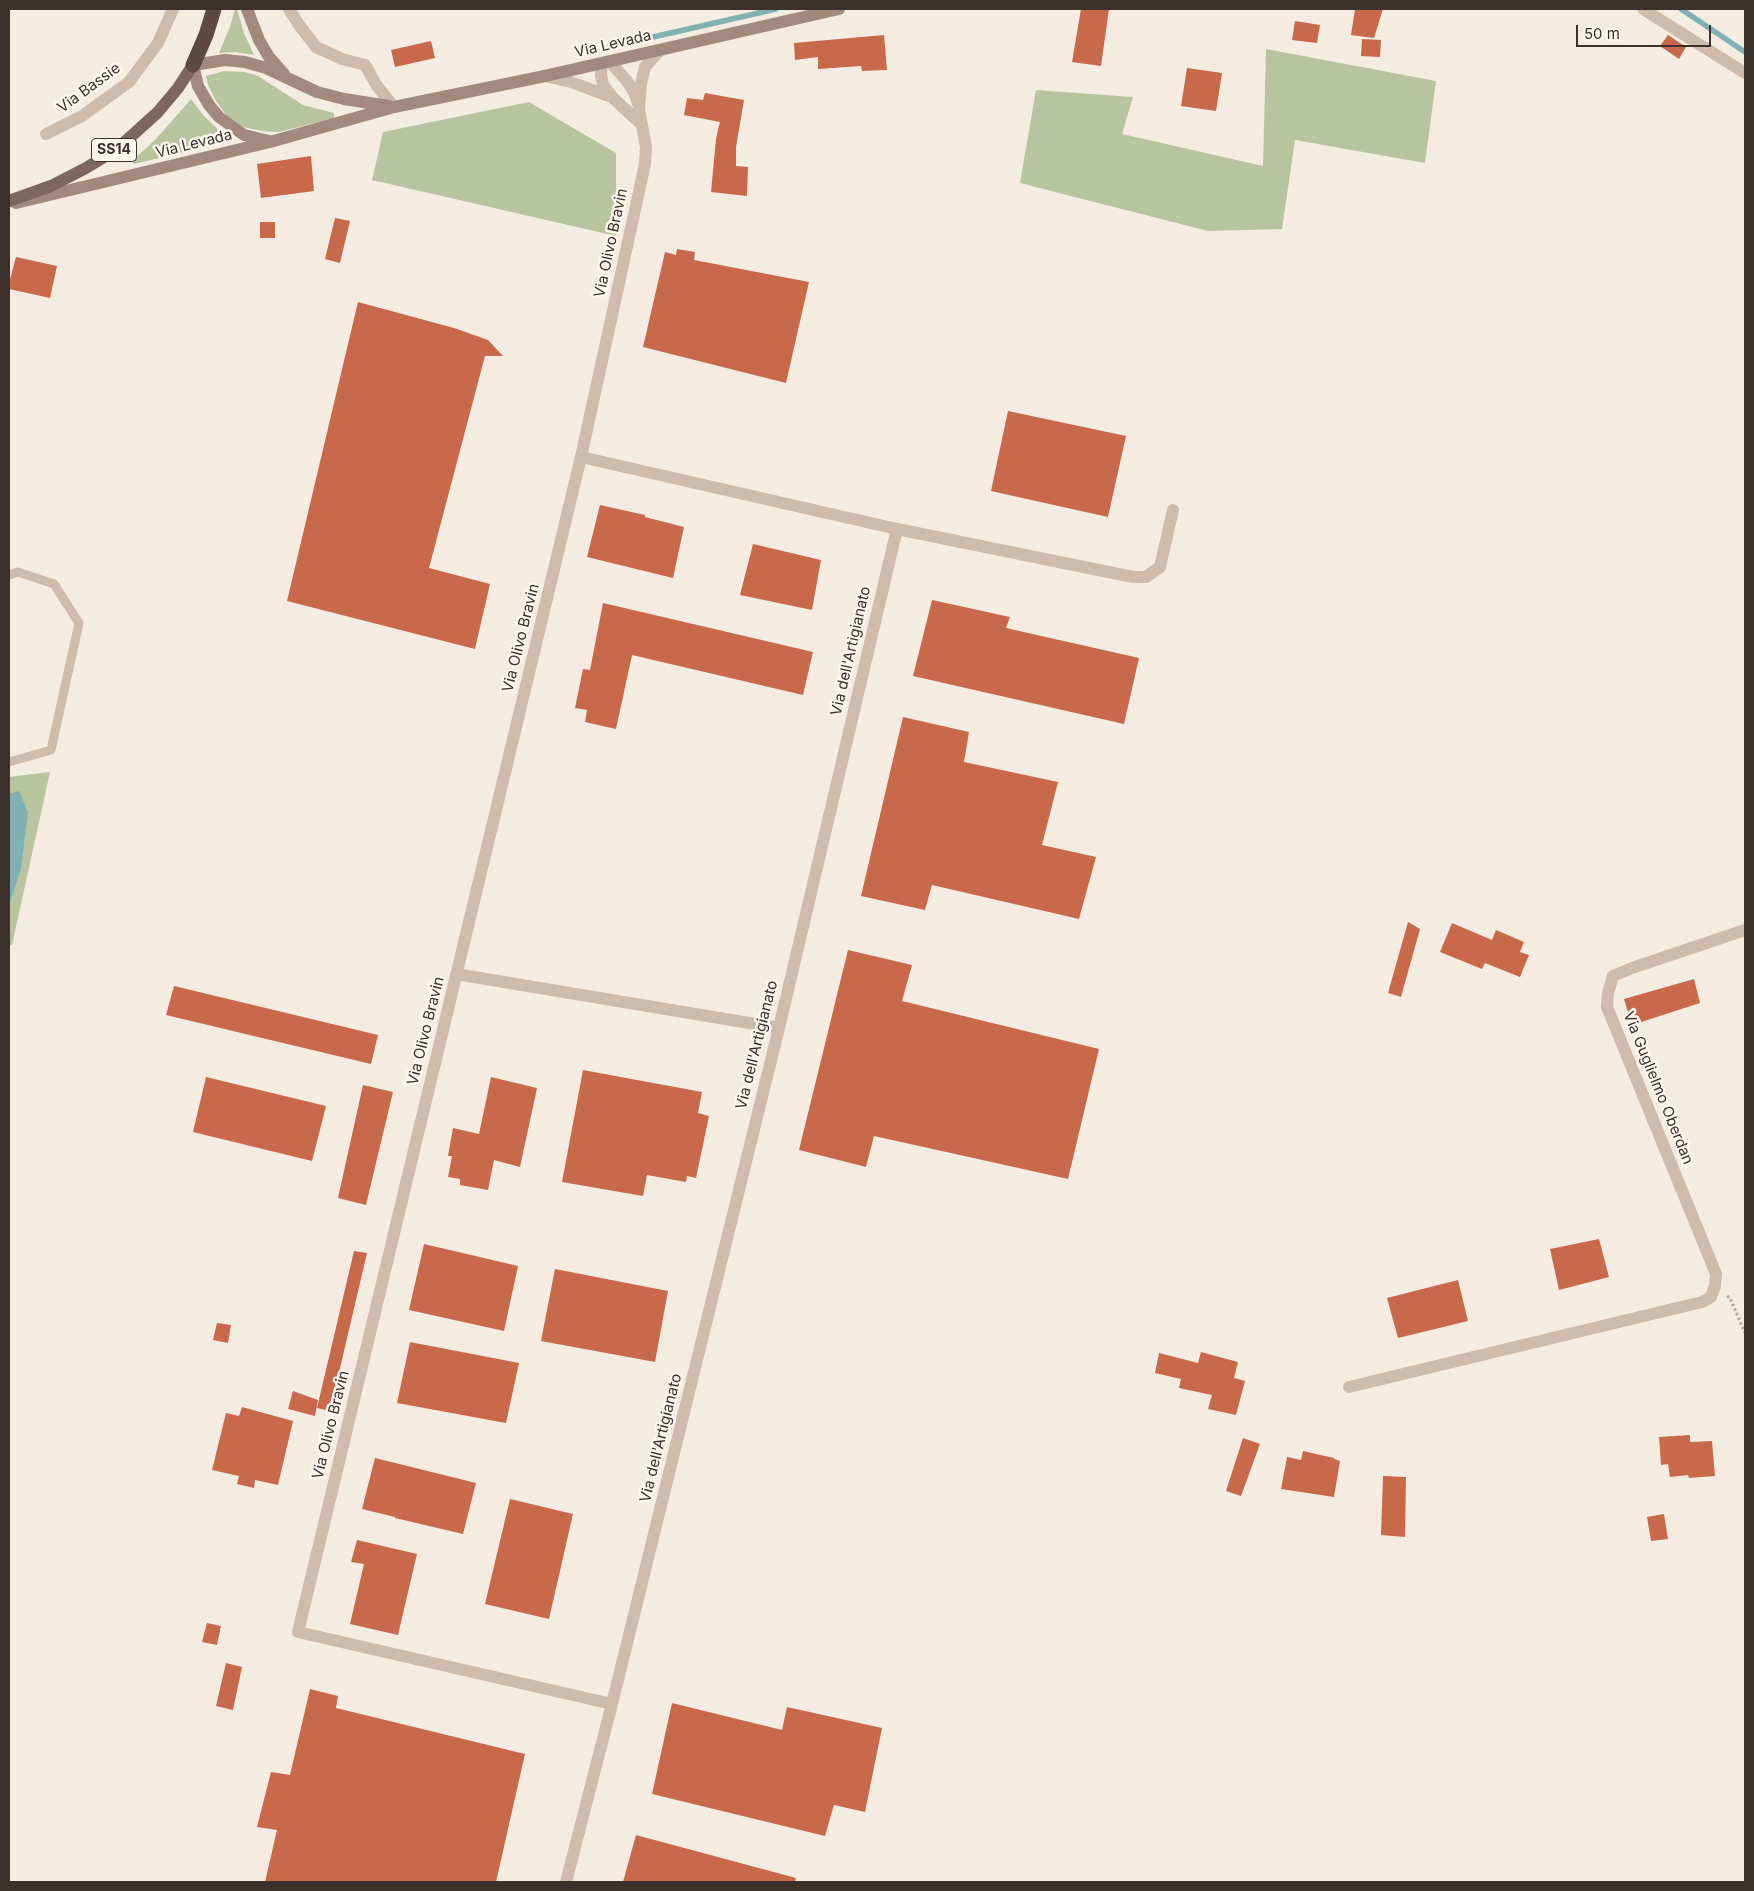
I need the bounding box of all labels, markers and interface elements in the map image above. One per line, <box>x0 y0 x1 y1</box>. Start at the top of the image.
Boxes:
scale bar <box>1579 15 1714 47</box>
text: 50 m <box>1584 24 1620 43</box>
street label: Via Levada <box>573 26 653 62</box>
street label: Via Bassie <box>54 59 124 117</box>
street label: Via Levada <box>154 126 234 162</box>
road number: SS14 <box>92 138 136 162</box>
street label: Via Olivo Bravin <box>591 187 631 299</box>
street label: Via Olivo Bravin <box>499 582 543 694</box>
street label: Via dell'Artigianato <box>827 585 875 717</box>
street label: Via Olivo Bravin <box>404 975 448 1087</box>
street label: Via dell'Artigianato <box>732 979 782 1111</box>
street label: Via Guglielmo Oberdan <box>1619 1009 1697 1167</box>
street label: Via Olivo Bravin <box>309 1369 353 1481</box>
street label: Via dell'Artigianato <box>636 1372 686 1504</box>

